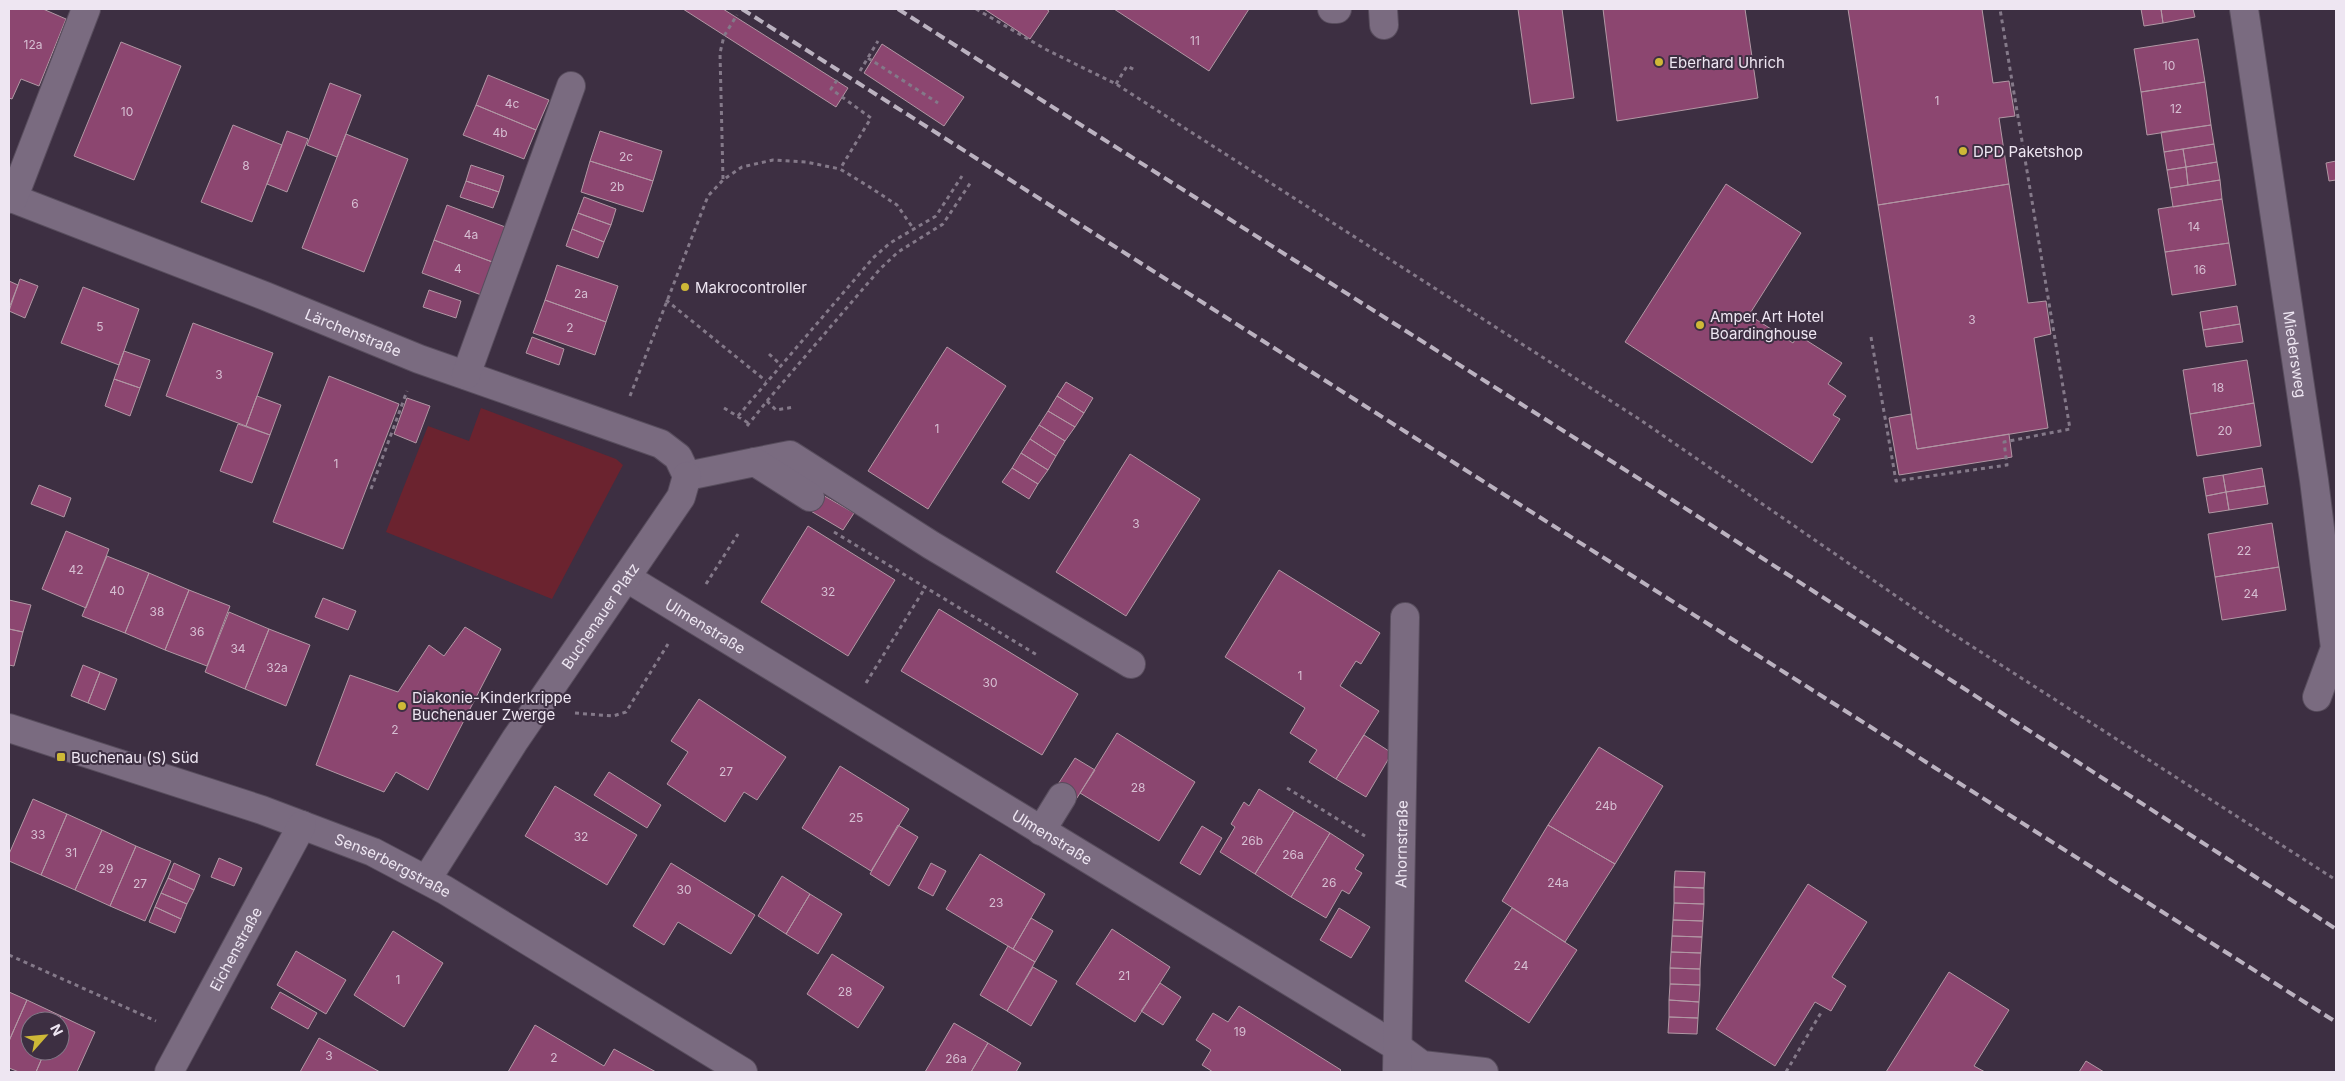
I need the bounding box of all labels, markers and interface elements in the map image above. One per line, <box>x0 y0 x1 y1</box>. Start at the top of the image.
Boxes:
house number: 11 <box>1190 33 1200 48</box>
house number: 12a <box>24 37 42 52</box>
place label: Eberhard Uhrich <box>1669 53 1785 72</box>
marker: Eberhard Uhrich <box>1653 56 1665 68</box>
house number: 10 <box>2163 58 2175 73</box>
house number: 1 <box>1935 93 1939 108</box>
house number: 4c <box>505 96 519 111</box>
house number: 12 <box>2170 101 2182 116</box>
house number: 10 <box>121 104 133 119</box>
house number: 4b <box>492 125 508 140</box>
place label: DPD Paketshop <box>1973 142 2083 161</box>
marker: DPD Paketshop <box>1957 145 1969 157</box>
house number: 2c <box>619 149 633 164</box>
house number: 8 <box>242 158 250 173</box>
house number: 2b <box>610 179 624 194</box>
house number: 6 <box>351 196 359 211</box>
house number: 14 <box>2188 219 2201 234</box>
house number: 4a <box>464 227 478 242</box>
house number: 4 <box>454 261 462 276</box>
house number: 16 <box>2194 262 2206 277</box>
place label: Makrocontroller <box>695 278 807 297</box>
marker: Makrocontroller <box>679 281 691 293</box>
house number: 2a <box>574 286 588 301</box>
street label: Lärchenstraße <box>302 304 404 360</box>
place label: Amper Art Hotel Boardinghouse <box>1710 307 1824 343</box>
street label: Miedersweg <box>2279 310 2311 399</box>
house number: 3 <box>1968 312 1976 327</box>
house number: 5 <box>96 319 104 334</box>
marker: Amper Art Hotel Boardinghouse <box>1694 319 1706 331</box>
house number: 2 <box>566 320 574 335</box>
house number: 3 <box>215 367 223 382</box>
house number: 18 <box>2212 380 2224 395</box>
house number: 1 <box>935 421 939 436</box>
house number: 20 <box>2218 423 2232 438</box>
house number: 1 <box>334 456 338 471</box>
house number: 3 <box>1132 516 1140 531</box>
house number: 22 <box>2237 543 2251 558</box>
street label: Buchenauer Platz <box>557 559 643 673</box>
house number: 42 <box>68 562 84 577</box>
house number: 40 <box>109 583 125 598</box>
house number: 32 <box>821 584 835 599</box>
house number: 24 <box>2244 586 2259 601</box>
street label: Ulmenstraße <box>662 594 749 657</box>
house number: 38 <box>150 604 164 619</box>
house number: 36 <box>190 624 204 639</box>
house number: 34 <box>230 641 246 656</box>
house number: 32a <box>266 660 288 675</box>
house number: 1 <box>1298 668 1302 683</box>
house number: 30 <box>983 675 997 690</box>
place label: Diakonie-Kinderkrippe Buchenauer Zwerge <box>412 688 571 724</box>
marker: Diakonie-Kinderkrippe Buchenauer Zwerge <box>396 700 408 712</box>
house number: 2 <box>391 722 399 737</box>
place label: Buchenau (S) Süd <box>71 748 199 767</box>
marker: Buchenau (S) Süd <box>55 751 67 763</box>
house number: 27 <box>719 764 733 779</box>
house number: 28 <box>1131 780 1145 795</box>
house number: 24b <box>1595 798 1617 813</box>
street label: Ahornstraße <box>1391 800 1411 888</box>
street label: Ulmenstraße <box>1009 805 1096 869</box>
house number: 25 <box>849 810 863 825</box>
house number: 33 <box>31 827 45 842</box>
street label: Senserbergstraße <box>332 829 455 901</box>
house number: 32 <box>574 829 588 844</box>
house number: 26b <box>1241 833 1263 848</box>
house number: 31 <box>65 845 77 860</box>
house number: 26a <box>1282 847 1304 862</box>
house number: 29 <box>99 861 113 876</box>
house number: 26 <box>1322 875 1336 890</box>
house number: 24a <box>1547 875 1569 890</box>
house number: 27 <box>133 876 147 891</box>
house number: 30 <box>677 882 691 897</box>
house number: 23 <box>989 895 1003 910</box>
street label: Eichenstraße <box>205 903 266 994</box>
house number: 24 <box>1514 958 1529 973</box>
house number: 21 <box>1118 968 1130 983</box>
house number: 1 <box>396 972 400 987</box>
house number: 28 <box>838 984 852 999</box>
north arrow <box>20 1011 70 1061</box>
text: N <box>47 1021 67 1038</box>
house number: 19 <box>1234 1024 1246 1039</box>
house number: 3 <box>325 1048 333 1063</box>
house number: 2 <box>550 1050 558 1065</box>
house number: 26a <box>945 1051 967 1066</box>

